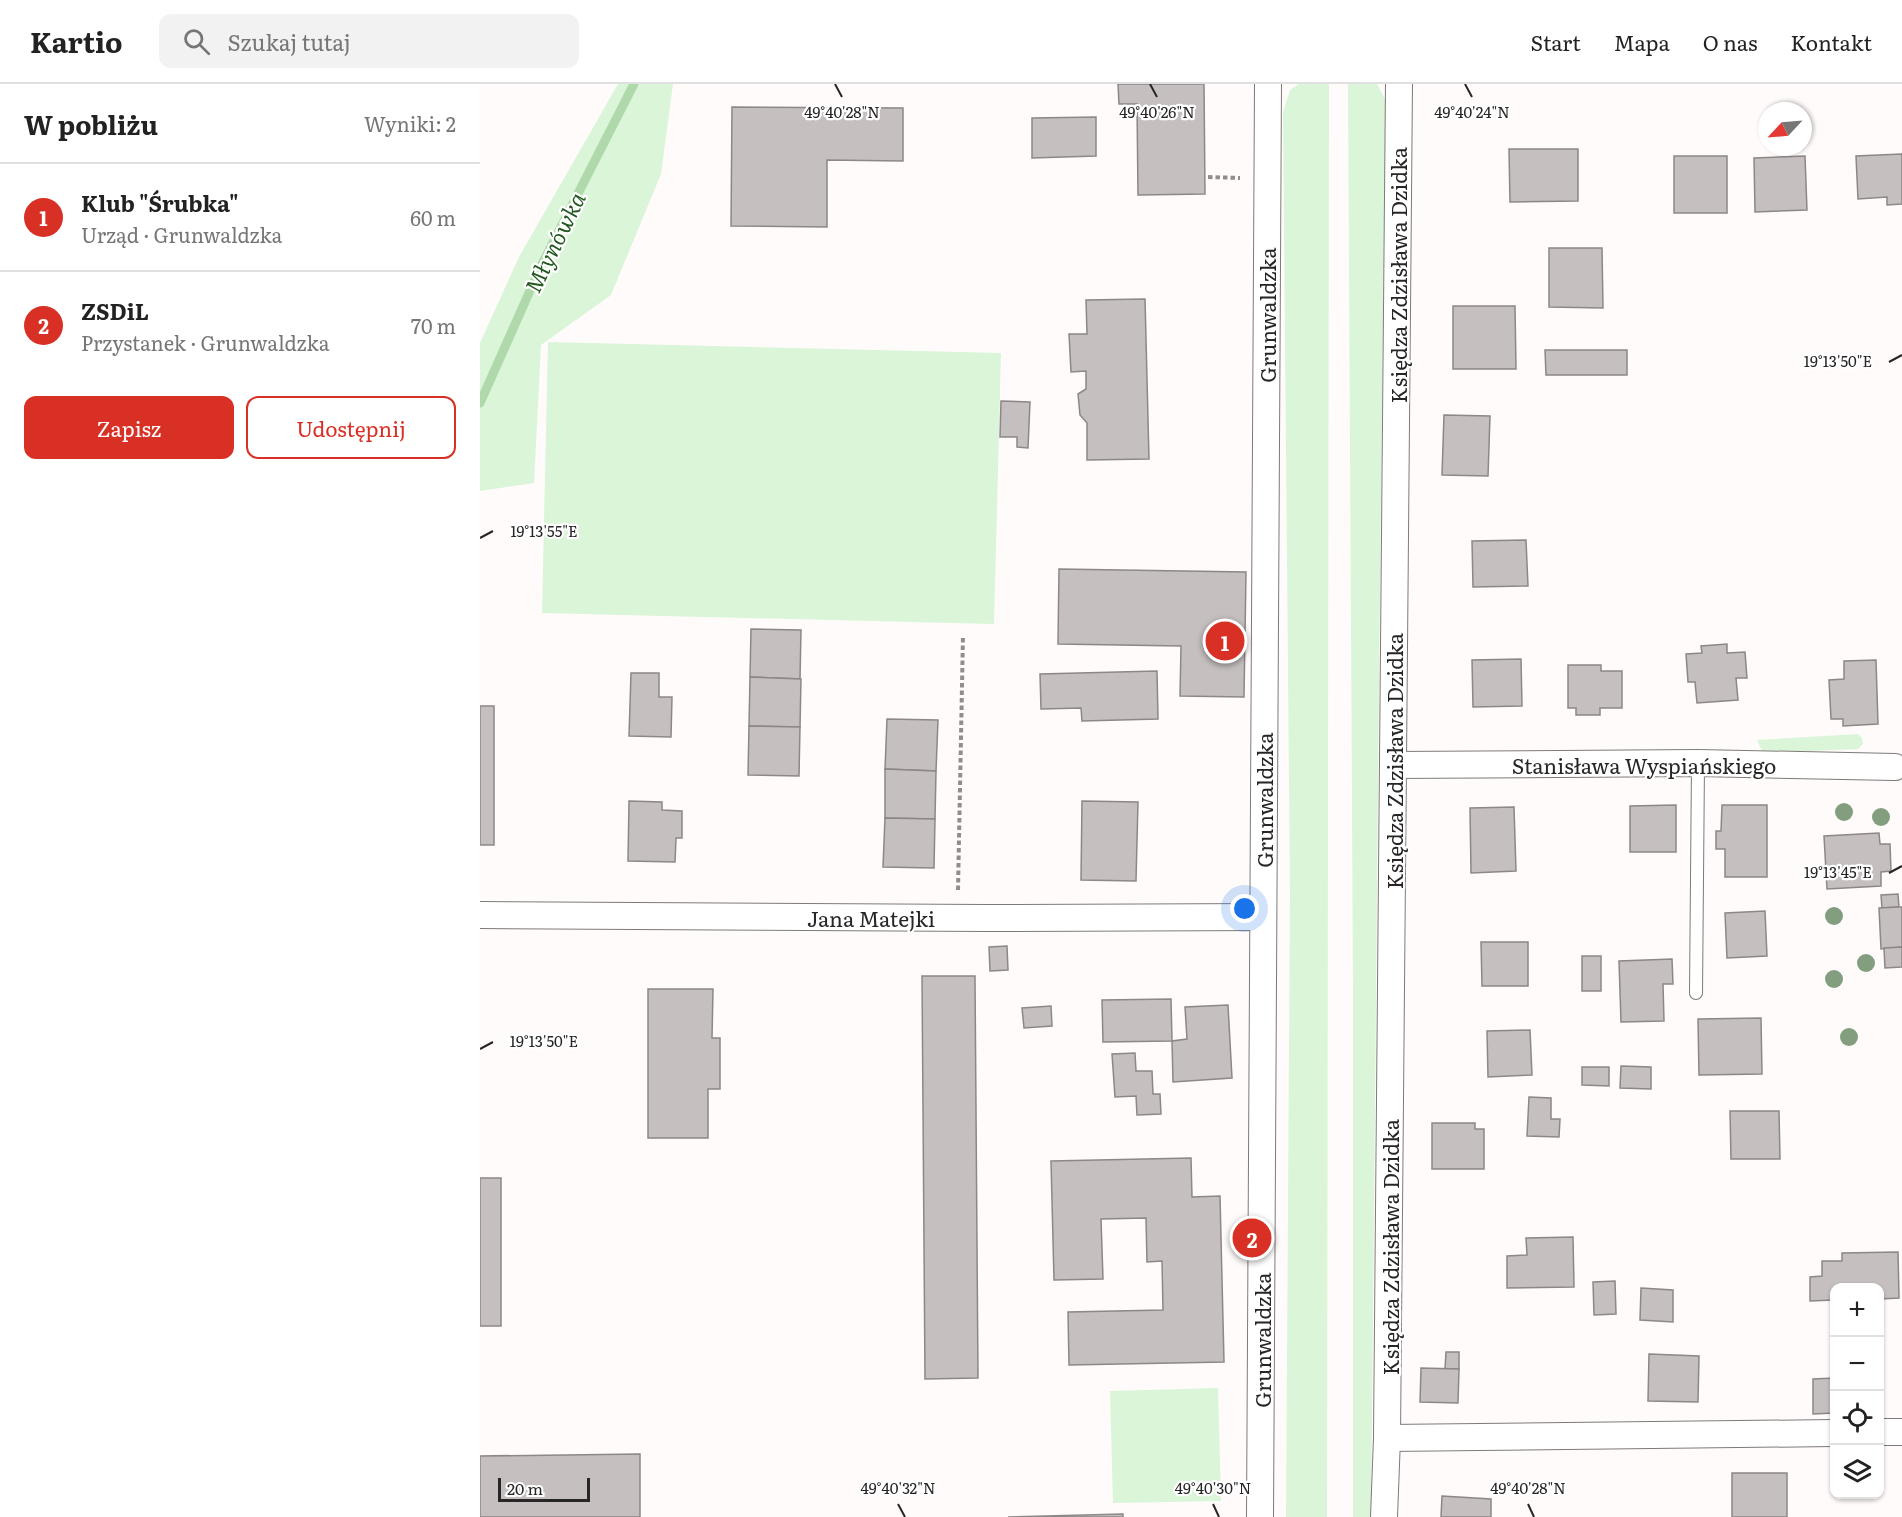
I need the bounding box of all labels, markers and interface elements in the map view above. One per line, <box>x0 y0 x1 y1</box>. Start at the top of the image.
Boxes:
search box <box>159 14 579 68</box>
text: Kartio <box>30 20 123 62</box>
icon: search <box>180 25 213 58</box>
text: Szukaj tutaj <box>228 25 351 58</box>
text: Start <box>1531 26 1581 57</box>
text: Mapa <box>1614 26 1670 57</box>
text: O nas <box>1703 26 1757 57</box>
text: Kontakt <box>1790 26 1872 57</box>
text: 49°40'28"N <box>804 100 880 123</box>
text: 49°40'26"N <box>1119 100 1195 123</box>
text: 49°40'24"N <box>1434 100 1510 123</box>
north arrow <box>1758 102 1812 156</box>
text: W pobliżu <box>24 104 158 143</box>
text: Wyniki: 2 <box>364 108 456 138</box>
street label: Księdza Zdzisława Dzidka <box>1382 146 1413 403</box>
text: Klub "Śrubka" <box>81 186 239 219</box>
water label: Młynówka <box>515 186 593 298</box>
text: 1 <box>39 202 48 232</box>
text: 60 m <box>410 202 456 232</box>
text: Urząd · Grunwaldzka <box>81 219 282 249</box>
street label: Grunwaldzka <box>1251 247 1282 383</box>
text: ZSDiL <box>81 294 149 327</box>
text: 2 <box>38 310 49 340</box>
text: 70 m <box>411 310 456 340</box>
text: Przystanek · Grunwaldzka <box>81 327 329 357</box>
text: 19°13'50"E <box>1804 349 1872 372</box>
button: Zapisz <box>24 396 234 459</box>
button: Udostępnij <box>246 396 456 459</box>
text: 19°13'55"E <box>510 519 578 542</box>
pin: 1 <box>1206 618 1244 664</box>
street label: Księdza Zdzisława Dzidka <box>1378 632 1409 889</box>
street label: Grunwaldzka <box>1248 732 1279 868</box>
street label: Stanisława Wyspiańskiego <box>1512 749 1776 780</box>
text: 19°13'45"E <box>1804 860 1872 883</box>
your location <box>1230 894 1259 923</box>
street label: Jana Matejki <box>807 902 935 933</box>
text: 19°13'50"E <box>510 1029 578 1052</box>
street label: Księdza Zdzisława Dzidka <box>1374 1118 1405 1375</box>
pin: 2 <box>1232 1216 1272 1260</box>
street label: Grunwaldzka <box>1246 1272 1277 1408</box>
map controls <box>1830 1283 1884 1499</box>
button: + <box>1830 1283 1884 1337</box>
button: − <box>1830 1337 1884 1391</box>
button: locate <box>1830 1391 1884 1445</box>
button: layers <box>1830 1445 1884 1499</box>
scale bar <box>498 1475 590 1502</box>
text: 20 m <box>507 1476 543 1500</box>
text: 49°40'32"N <box>860 1476 936 1499</box>
text: 49°40'30"N <box>1175 1476 1251 1499</box>
text: 49°40'28"N <box>1490 1476 1566 1499</box>

